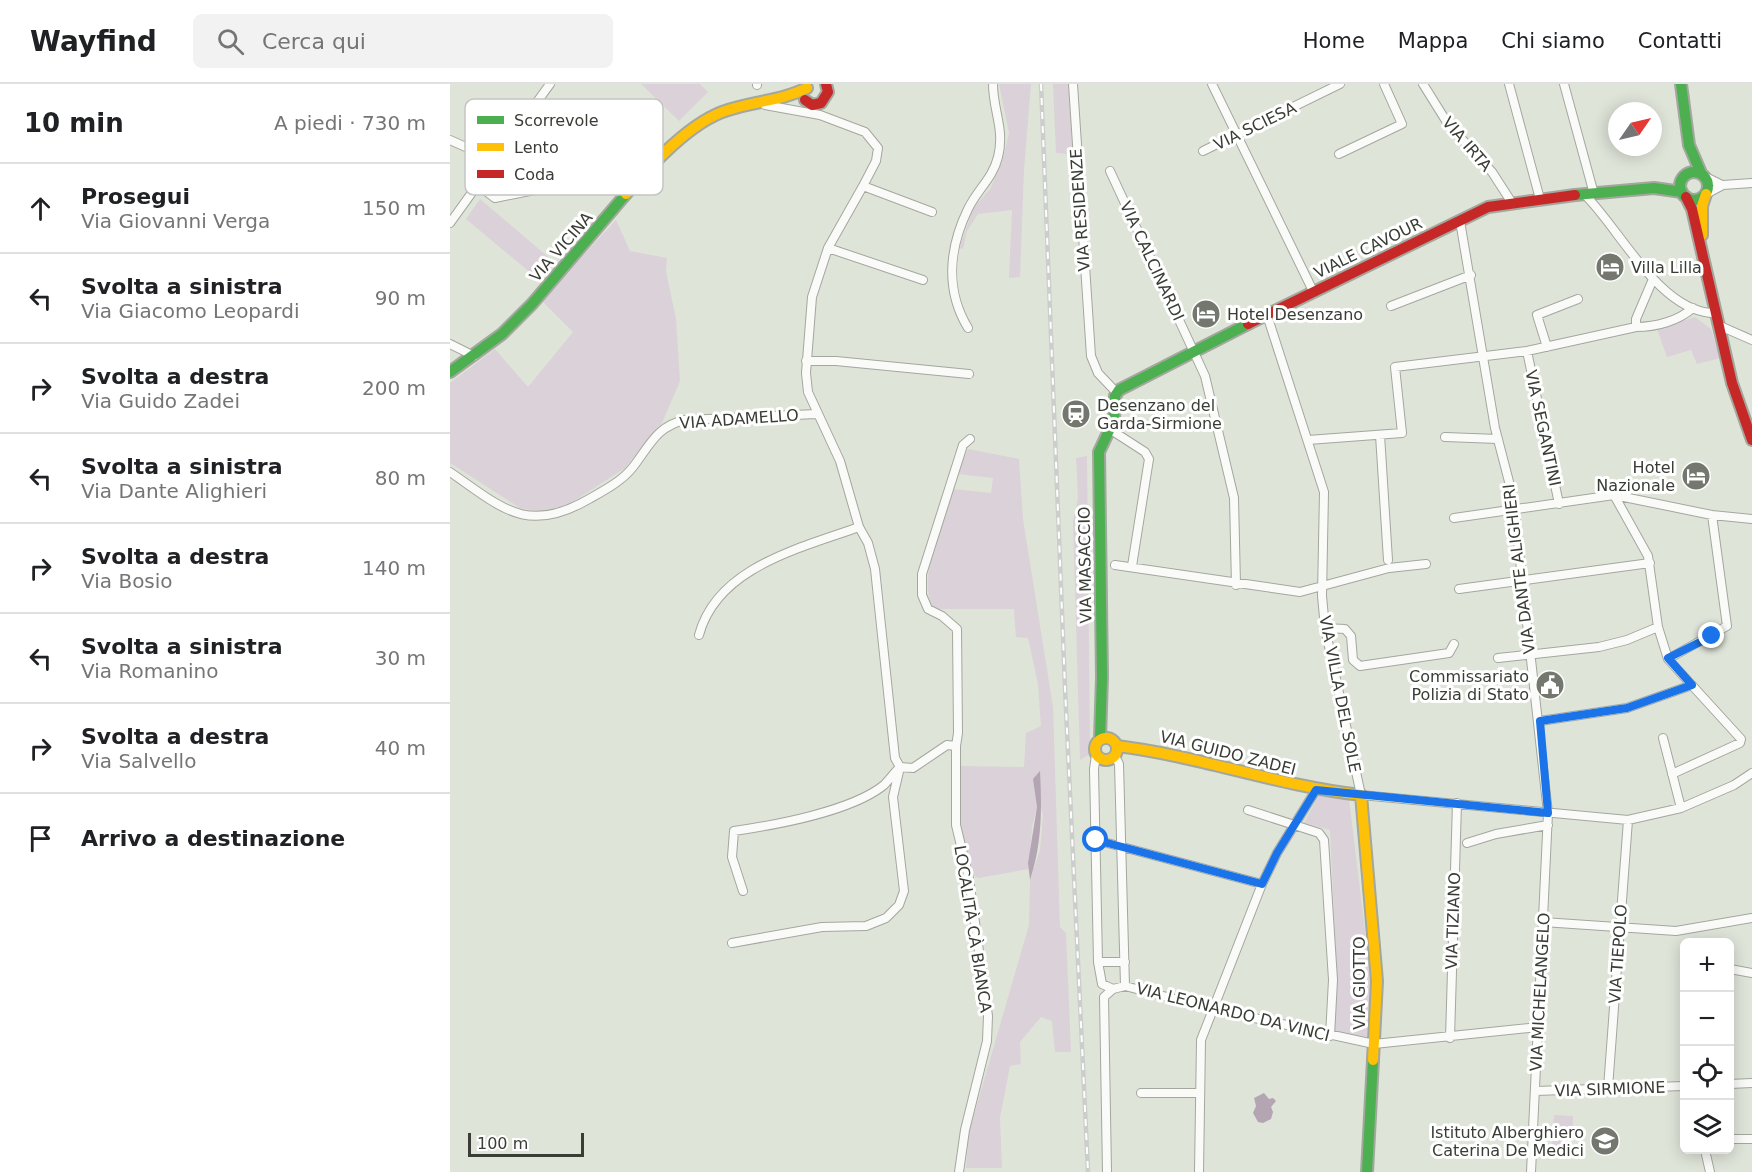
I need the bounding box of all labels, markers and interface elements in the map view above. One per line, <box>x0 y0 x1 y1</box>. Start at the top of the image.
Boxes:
search box <box>193 14 613 68</box>
text: Wayfind <box>30 25 157 58</box>
icon: search <box>214 25 247 58</box>
text: Cerca qui <box>262 29 366 54</box>
text: Home <box>1303 29 1365 53</box>
text: Mappa <box>1398 29 1468 53</box>
text: Chi siamo <box>1501 29 1605 53</box>
text: Contatti <box>1638 29 1722 53</box>
street label: VIA SCIESA <box>1211 98 1299 154</box>
legend <box>465 99 663 195</box>
north arrow <box>1608 102 1662 156</box>
text: 10 min <box>24 108 124 138</box>
text: A piedi · 730 m <box>274 111 426 135</box>
text: Scorrevole <box>514 111 599 130</box>
street label: VIA IRTA <box>1438 113 1496 175</box>
text: Lento <box>514 138 559 157</box>
street label: VIA RESIDENZE <box>1066 148 1094 272</box>
text: Coda <box>514 165 555 184</box>
text: Prosegui <box>81 184 190 209</box>
icon: ahead <box>24 192 57 225</box>
text: 150 m <box>362 196 426 220</box>
street label: VIA CALCINARDI <box>1116 198 1188 324</box>
street label: VIA VICINA <box>526 208 596 286</box>
text: Via Giovanni Verga <box>81 209 270 233</box>
street label: VIALE CAVOUR <box>1311 214 1425 282</box>
hotel icon: Villa Lilla <box>1594 251 1626 283</box>
place label: Villa Lilla <box>1631 258 1702 277</box>
text: Svolta a sinistra <box>81 274 283 299</box>
icon: left <box>24 282 57 315</box>
text: 90 m <box>375 286 426 310</box>
hotel icon: Hotel Desenzano <box>1190 298 1222 330</box>
text: Via Giacomo Leopardi <box>81 299 299 323</box>
place label: Hotel Desenzano <box>1227 305 1363 324</box>
text: Svolta a destra <box>81 364 269 389</box>
street label: VIA SEGANTINI <box>1521 368 1565 488</box>
icon: right <box>24 372 57 405</box>
text: 200 m <box>362 376 426 400</box>
text: Via Guido Zadei <box>81 389 240 413</box>
place label: Desenzano del Garda-Sirmione <box>1097 396 1222 433</box>
station icon: Desenzano del Garda-Sirmione <box>1060 398 1092 430</box>
street label: VIA ADAMELLO <box>679 405 799 433</box>
text: Svolta a sinistra <box>81 454 283 479</box>
place label: Hotel Nazionale <box>1596 458 1675 495</box>
hotel icon: Hotel Nazionale <box>1680 460 1712 492</box>
icon: left <box>24 462 57 495</box>
text: 80 m <box>375 466 426 490</box>
text: Via Dante Alighieri <box>81 479 267 503</box>
street label: VIA DANTE ALIGHIERI <box>1499 483 1539 655</box>
street label: VIA MASACCIO <box>1074 506 1096 624</box>
text: Svolta a destra <box>81 544 269 569</box>
icon: right <box>24 552 57 585</box>
text: 140 m <box>362 556 426 580</box>
text: Via Bosio <box>81 569 173 593</box>
street label: VIA VILLA DEL SOLE <box>1315 614 1365 774</box>
route end <box>1698 622 1724 648</box>
text: Svolta a sinistra <box>81 634 283 659</box>
icon: left <box>24 642 57 675</box>
text: 30 m <box>375 646 426 670</box>
text: Via Romanino <box>81 659 219 683</box>
place label: Commissariato Polizia di Stato <box>1409 667 1529 704</box>
public building icon: Commissariato Polizia di Stato <box>1534 669 1566 701</box>
text: Svolta a destra <box>81 724 269 749</box>
street label: VIA GUIDO ZADEI <box>1158 727 1298 779</box>
icon: right <box>24 732 57 765</box>
text: 40 m <box>375 736 426 760</box>
text: Via Salvello <box>81 749 196 773</box>
icon: arrive <box>24 822 57 855</box>
text: Arrivo a destinazione <box>81 826 345 851</box>
route start <box>1082 826 1108 852</box>
street label: LOCALITÀ CÀ BIANCA <box>950 844 996 1014</box>
street label: VIA TIZIANO <box>1442 872 1464 970</box>
street label: VIA TIEPOLO <box>1605 904 1631 1004</box>
street label: VIA MICHELANGELO <box>1526 912 1554 1072</box>
street label: VIA GIOTTO <box>1350 936 1369 1030</box>
map controls <box>1680 938 1734 1154</box>
button: + <box>1680 938 1734 992</box>
street label: VIA LEONARDO DA VINCI <box>1134 979 1332 1045</box>
button: − <box>1680 992 1734 1046</box>
button: locate <box>1680 1046 1734 1100</box>
street label: VIA SIRMIONE <box>1554 1078 1666 1100</box>
button: layers <box>1680 1100 1734 1154</box>
place label: Istituto Alberghiero Caterina De Medici <box>1430 1123 1584 1160</box>
school or university icon: Istituto Alberghiero Caterina De Medici <box>1589 1125 1621 1157</box>
scale bar <box>468 1130 584 1158</box>
text: 100 m <box>477 1134 528 1153</box>

